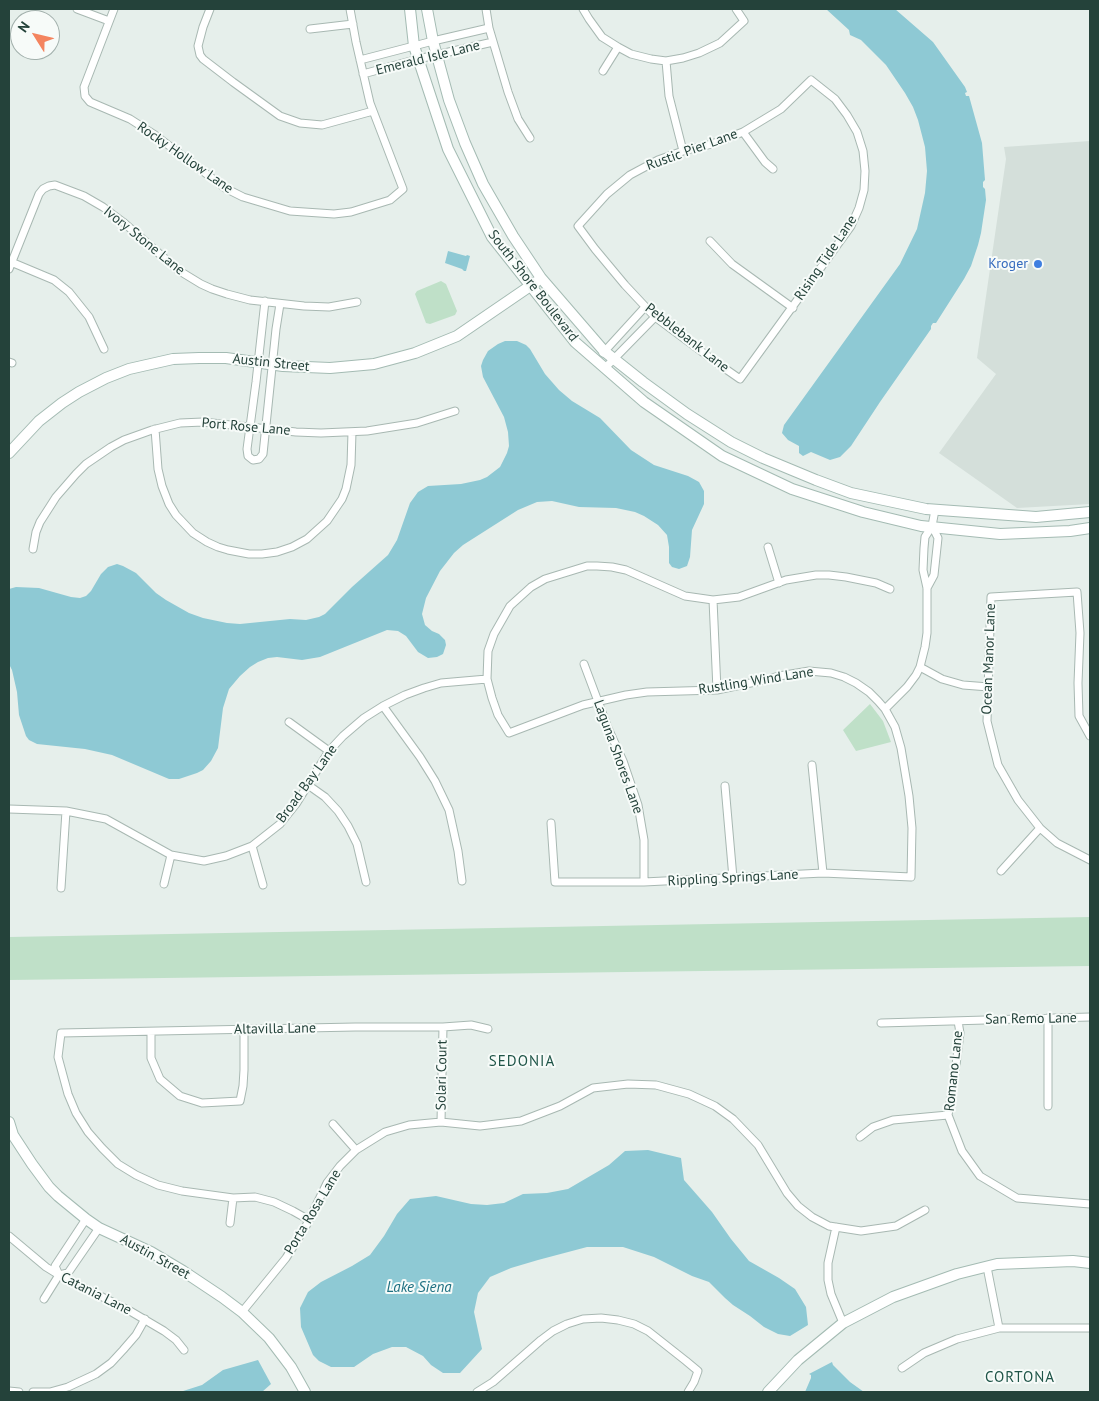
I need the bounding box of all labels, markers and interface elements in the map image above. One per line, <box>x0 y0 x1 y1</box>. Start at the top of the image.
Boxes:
north arrow <box>10 10 60 60</box>
text: N <box>14 18 34 36</box>
street label: Emerald Isle Lane <box>374 37 482 79</box>
street label: Rocky Hollow Lane <box>134 119 236 197</box>
street label: Rustic Pier Lane <box>644 126 740 174</box>
street label: Ivory Stone Lane <box>100 203 188 279</box>
street label: Rising Tide Lane <box>791 212 861 304</box>
street label: South Shore Boulevard <box>484 227 582 345</box>
place label: Kroger <box>988 256 1028 272</box>
marker: Kroger <box>1032 258 1044 270</box>
street label: Pebblebank Lane <box>642 300 732 376</box>
street label: Austin Street <box>232 351 310 375</box>
street label: Port Rose Lane <box>201 415 291 439</box>
street label: Ocean Manor Lane <box>979 603 999 715</box>
street label: Rustling Wind Lane <box>697 664 815 698</box>
street label: Laguna Shores Lane <box>590 698 646 816</box>
street label: Broad Bay Lane <box>273 742 341 826</box>
street label: Rippling Springs Lane <box>667 866 799 890</box>
street label: San Remo Lane <box>985 1010 1077 1028</box>
street label: Altavilla Lane <box>234 1020 316 1038</box>
street label: Romano Lane <box>941 1030 967 1112</box>
street label: Solari Court <box>433 1040 451 1110</box>
district label: SEDONIA <box>488 1053 556 1071</box>
street label: Porta Rosa Lane <box>281 1167 345 1257</box>
street label: Austin Street <box>117 1231 193 1283</box>
street label: Catania Lane <box>58 1269 134 1319</box>
water label: Lake Siena <box>386 1279 452 1297</box>
district label: CORTONA <box>984 1369 1056 1387</box>

